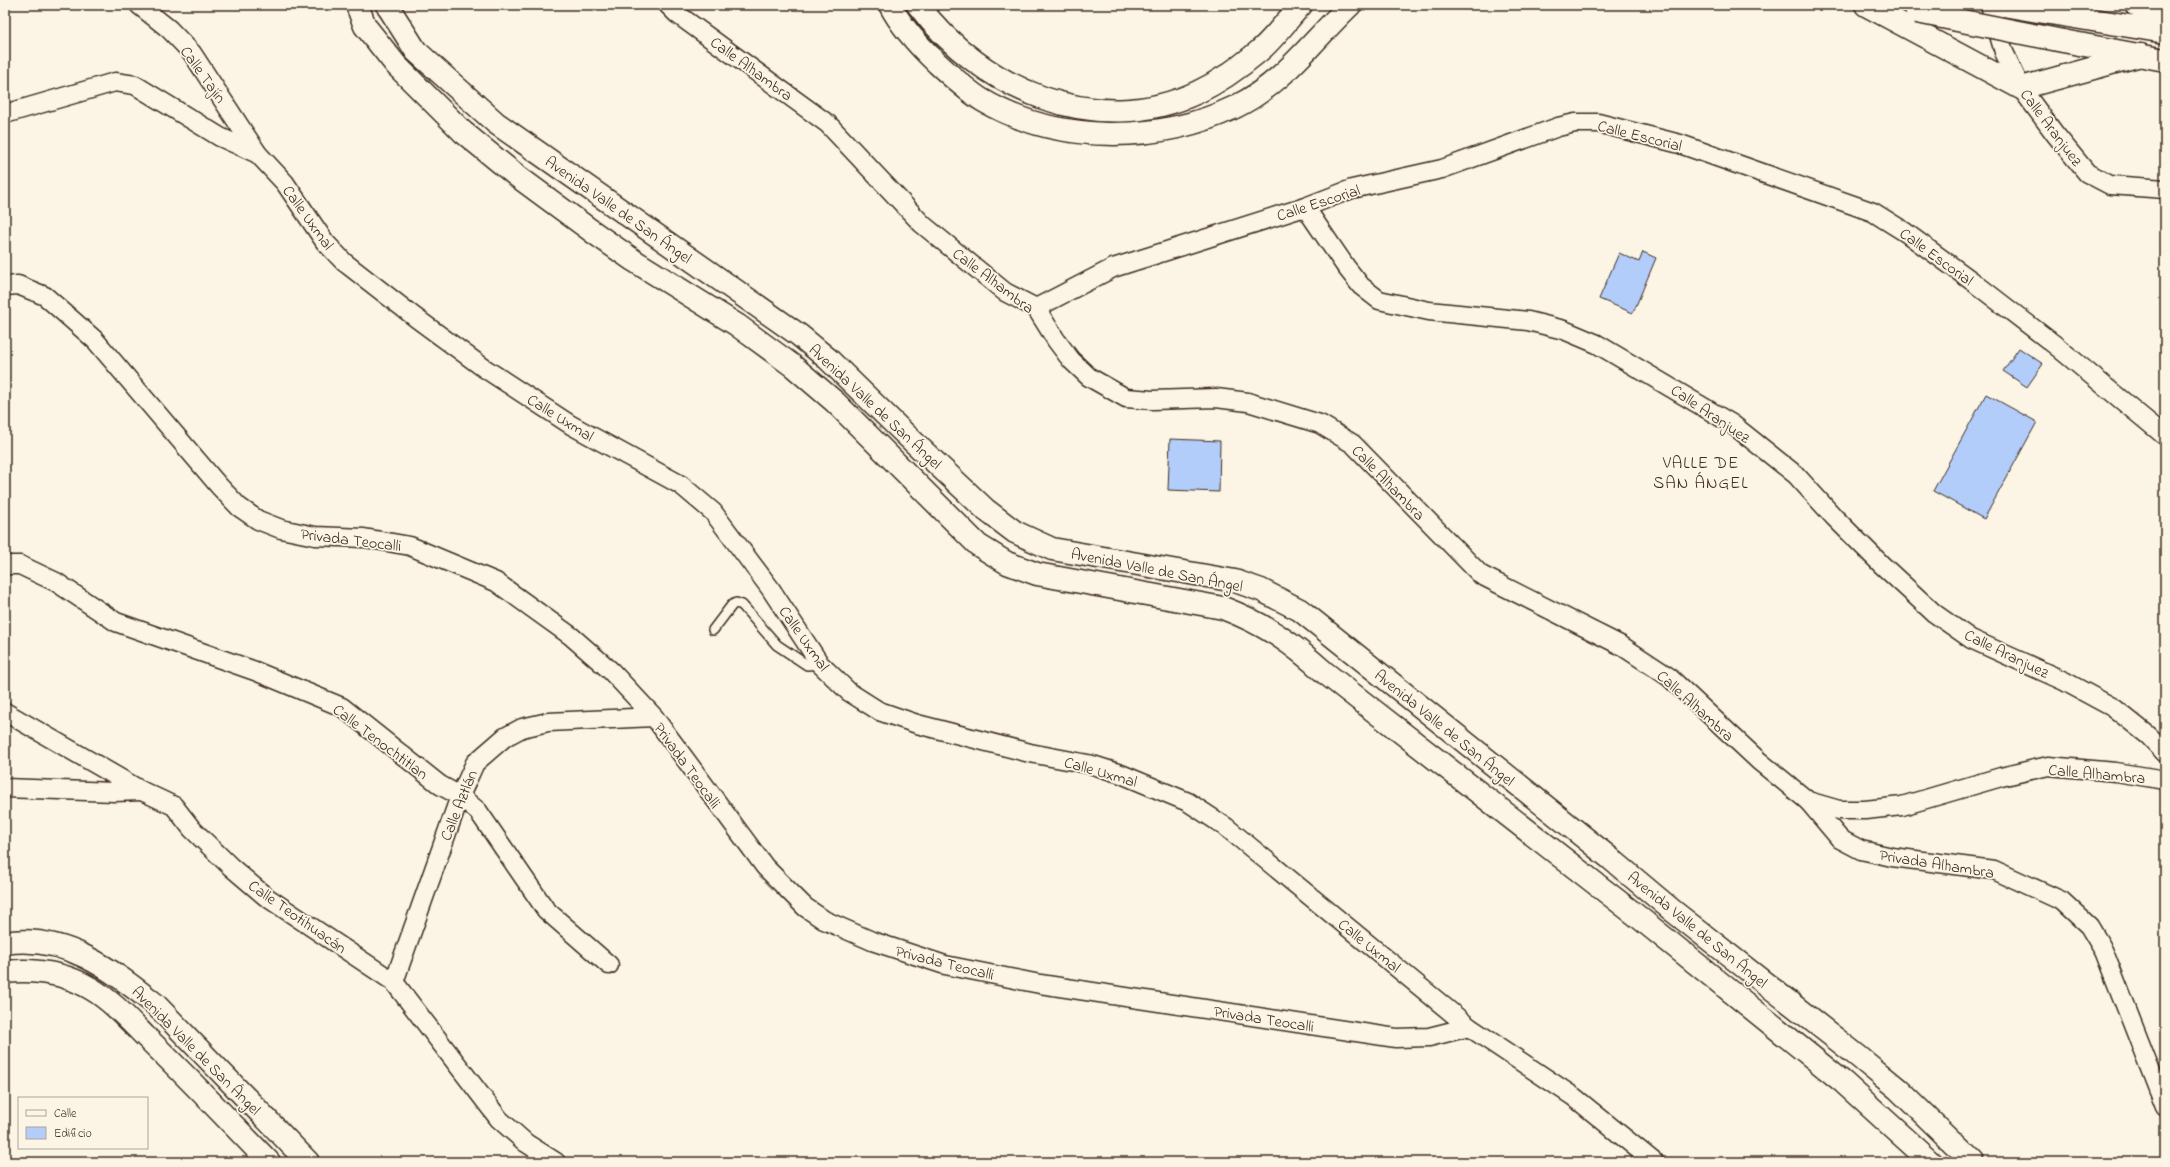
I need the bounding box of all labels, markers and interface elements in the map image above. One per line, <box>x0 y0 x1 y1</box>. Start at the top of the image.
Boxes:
street label: Calle Alhambra <box>704 31 797 108</box>
street label: Calle Tajín <box>173 42 231 109</box>
street label: Calle Aranjuez <box>2013 84 2088 172</box>
street label: Calle Escorial <box>1595 115 1685 159</box>
street label: Avenida Valle de San Ángel <box>539 151 696 271</box>
street label: Calle Escorial <box>1274 179 1364 229</box>
street label: Calle Uxmal <box>276 181 339 256</box>
street label: Calle Escorial <box>1894 223 1978 293</box>
street label: Calle Alhambra <box>947 243 1039 320</box>
street label: Avenida Valle de San Ángel <box>803 339 947 476</box>
street label: Calle Aranjuez <box>1665 379 1755 450</box>
street label: Calle Uxmal <box>522 389 598 449</box>
street label: Calle Alhambra <box>1345 440 1430 527</box>
district label: VALLE DE SAN ÁNGEL <box>1653 451 1749 496</box>
street label: Privada Teocalli <box>299 523 403 559</box>
street label: Avenida Valle de San Ángel <box>1069 543 1245 599</box>
street label: Calle Uxmal <box>772 602 835 677</box>
street label: Calle Aranjuez <box>1960 624 2053 686</box>
street label: Avenida Valle de San Ángel <box>1368 664 1519 793</box>
street label: Calle Alhambra <box>1651 665 1739 748</box>
street label: Calle Tenochtitlan <box>327 699 433 787</box>
street label: Privada Teocalli <box>647 718 726 814</box>
street label: Calle Uxmal <box>1061 751 1140 795</box>
street label: Calle Alhambra <box>2047 759 2146 791</box>
street label: Calle Aztlán <box>435 767 485 845</box>
street label: Privada Alhambra <box>1878 844 1996 886</box>
street label: Avenida Valle de San Ángel <box>1621 866 1772 995</box>
street label: Calle Teotihuacán <box>243 875 351 961</box>
street label: Calle Uxmal <box>1332 914 1406 980</box>
street label: Privada Teocalli <box>892 940 997 988</box>
street label: Avenida Valle de San Ángel <box>125 981 266 1122</box>
street label: Privada Teocalli <box>1212 1000 1316 1040</box>
legend <box>18 1097 148 1149</box>
text: Calle <box>54 1105 77 1123</box>
text: Edificio <box>54 1125 92 1143</box>

